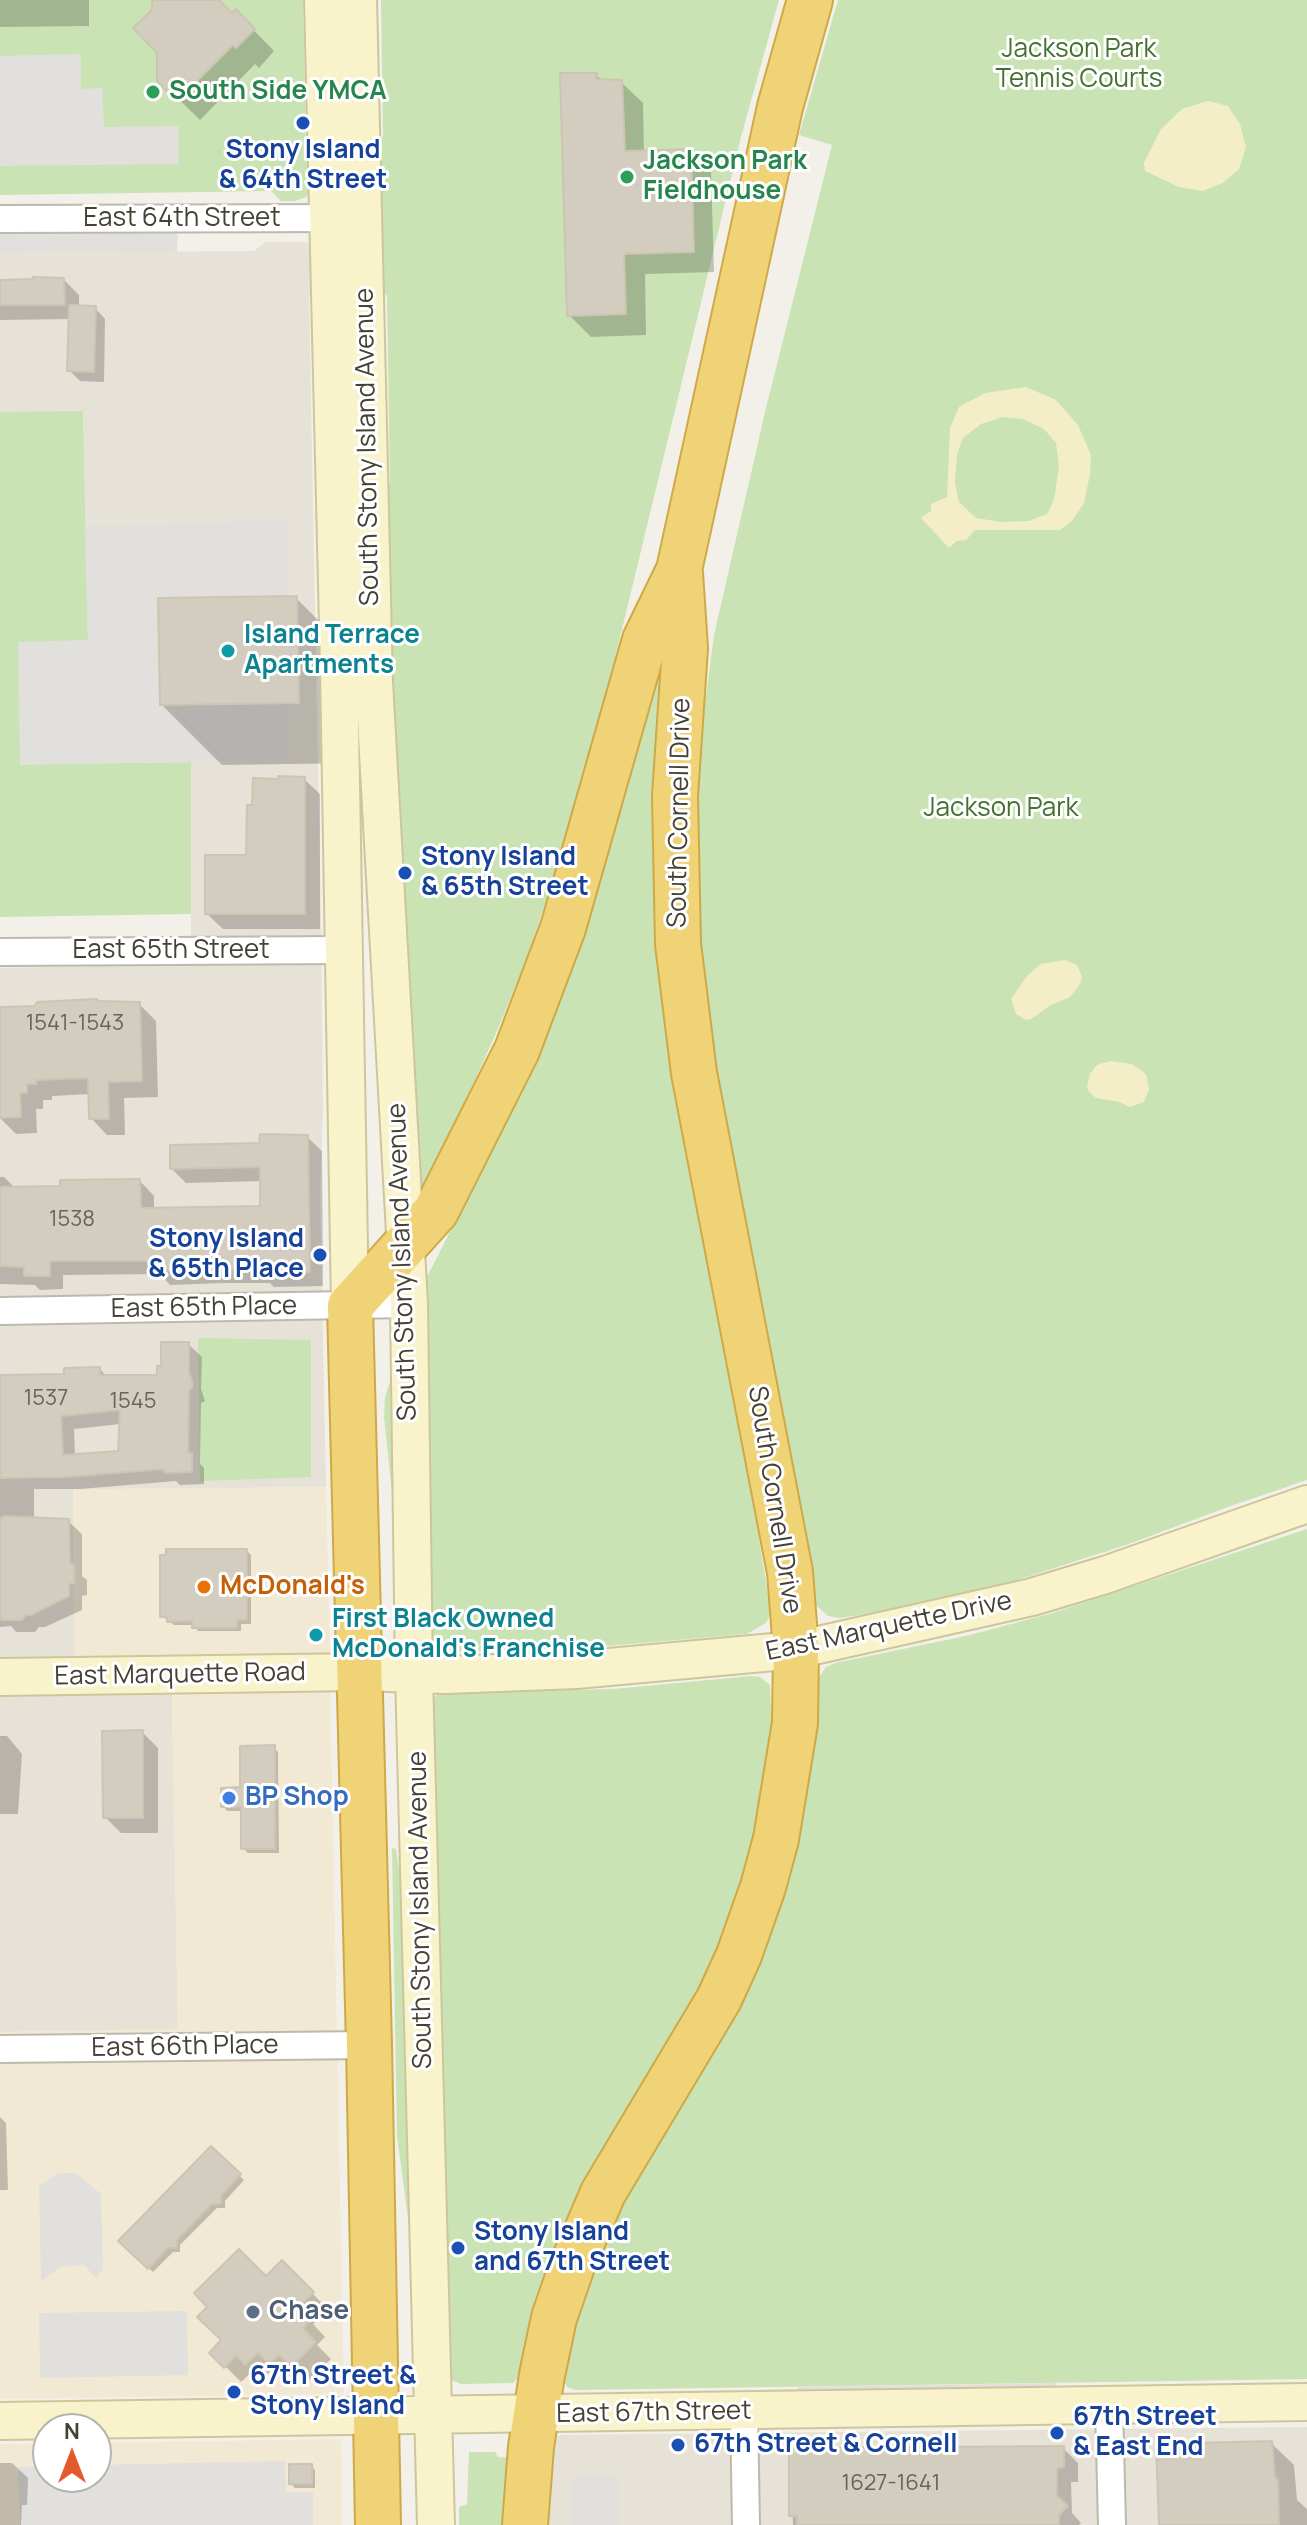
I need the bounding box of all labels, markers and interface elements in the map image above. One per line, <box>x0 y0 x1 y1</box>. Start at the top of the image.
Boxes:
park label: Jackson Park Tennis Courts <box>996 34 1162 96</box>
place label: South Side YMCA <box>169 76 387 108</box>
marker: South Side YMCA <box>144 83 162 101</box>
marker: Stony Island & 64th Street <box>294 114 312 132</box>
place label: Stony Island & 64th Street <box>219 135 387 196</box>
place label: Jackson Park Fieldhouse <box>643 146 807 208</box>
marker: Jackson Park Fieldhouse <box>618 168 636 186</box>
street label: East 64th Street <box>83 203 281 235</box>
street label: South Stony Island Avenue <box>350 288 386 606</box>
place label: Island Terrace Apartments <box>244 620 420 682</box>
marker: Island Terrace Apartments <box>219 642 237 660</box>
street label: South Cornell Drive <box>662 698 698 928</box>
park label: Jackson Park <box>923 793 1079 825</box>
place label: Stony Island & 65th Street <box>421 842 589 904</box>
marker: Stony Island & 65th Street <box>396 864 414 882</box>
street label: East 65th Street <box>72 935 270 967</box>
house number: 1541-1543 <box>26 1011 124 1037</box>
street label: South Stony Island Avenue <box>382 1102 424 1422</box>
house number: 1538 <box>49 1207 95 1233</box>
place label: Stony Island & 65th Place <box>148 1224 304 1286</box>
marker: Stony Island & 65th Place <box>311 1246 329 1264</box>
street label: East 65th Place <box>111 1291 297 1325</box>
street label: South Cornell Drive <box>741 1384 807 1616</box>
house number: 1537 <box>24 1386 68 1412</box>
house number: 1545 <box>110 1389 156 1415</box>
place label: McDonald's <box>220 1571 365 1603</box>
marker: McDonald's <box>195 1578 213 1596</box>
street label: East Marquette Drive <box>763 1586 1015 1668</box>
place label: First Black Owned McDonald's Franchise <box>332 1604 605 1666</box>
marker: First Black Owned McDonald's Franchise <box>307 1626 325 1644</box>
street label: East Marquette Road <box>54 1657 306 1693</box>
street label: South Stony Island Avenue <box>403 1751 439 2069</box>
place label: BP Shop <box>245 1782 349 1814</box>
marker: BP Shop <box>220 1789 238 1807</box>
street label: East 66th Place <box>91 2030 279 2064</box>
place label: Stony Island and 67th Street <box>474 2217 670 2278</box>
marker: Stony Island and 67th Street <box>449 2239 467 2257</box>
place label: Chase <box>269 2296 349 2328</box>
marker: Chase <box>244 2303 262 2321</box>
place label: 67th Street & Stony Island <box>250 2361 416 2422</box>
marker: 67th Street & Stony Island <box>225 2383 243 2401</box>
street label: East 67th Street <box>556 2396 752 2430</box>
place label: 67th Street & East End <box>1073 2402 1217 2464</box>
north arrow <box>32 2413 112 2493</box>
text: N <box>64 2416 80 2446</box>
marker: 67th Street & East End <box>1048 2424 1066 2442</box>
place label: 67th Street & Cornell <box>694 2429 957 2461</box>
marker: 67th Street & Cornell <box>669 2436 687 2454</box>
house number: 1627-1641 <box>842 2471 940 2497</box>

